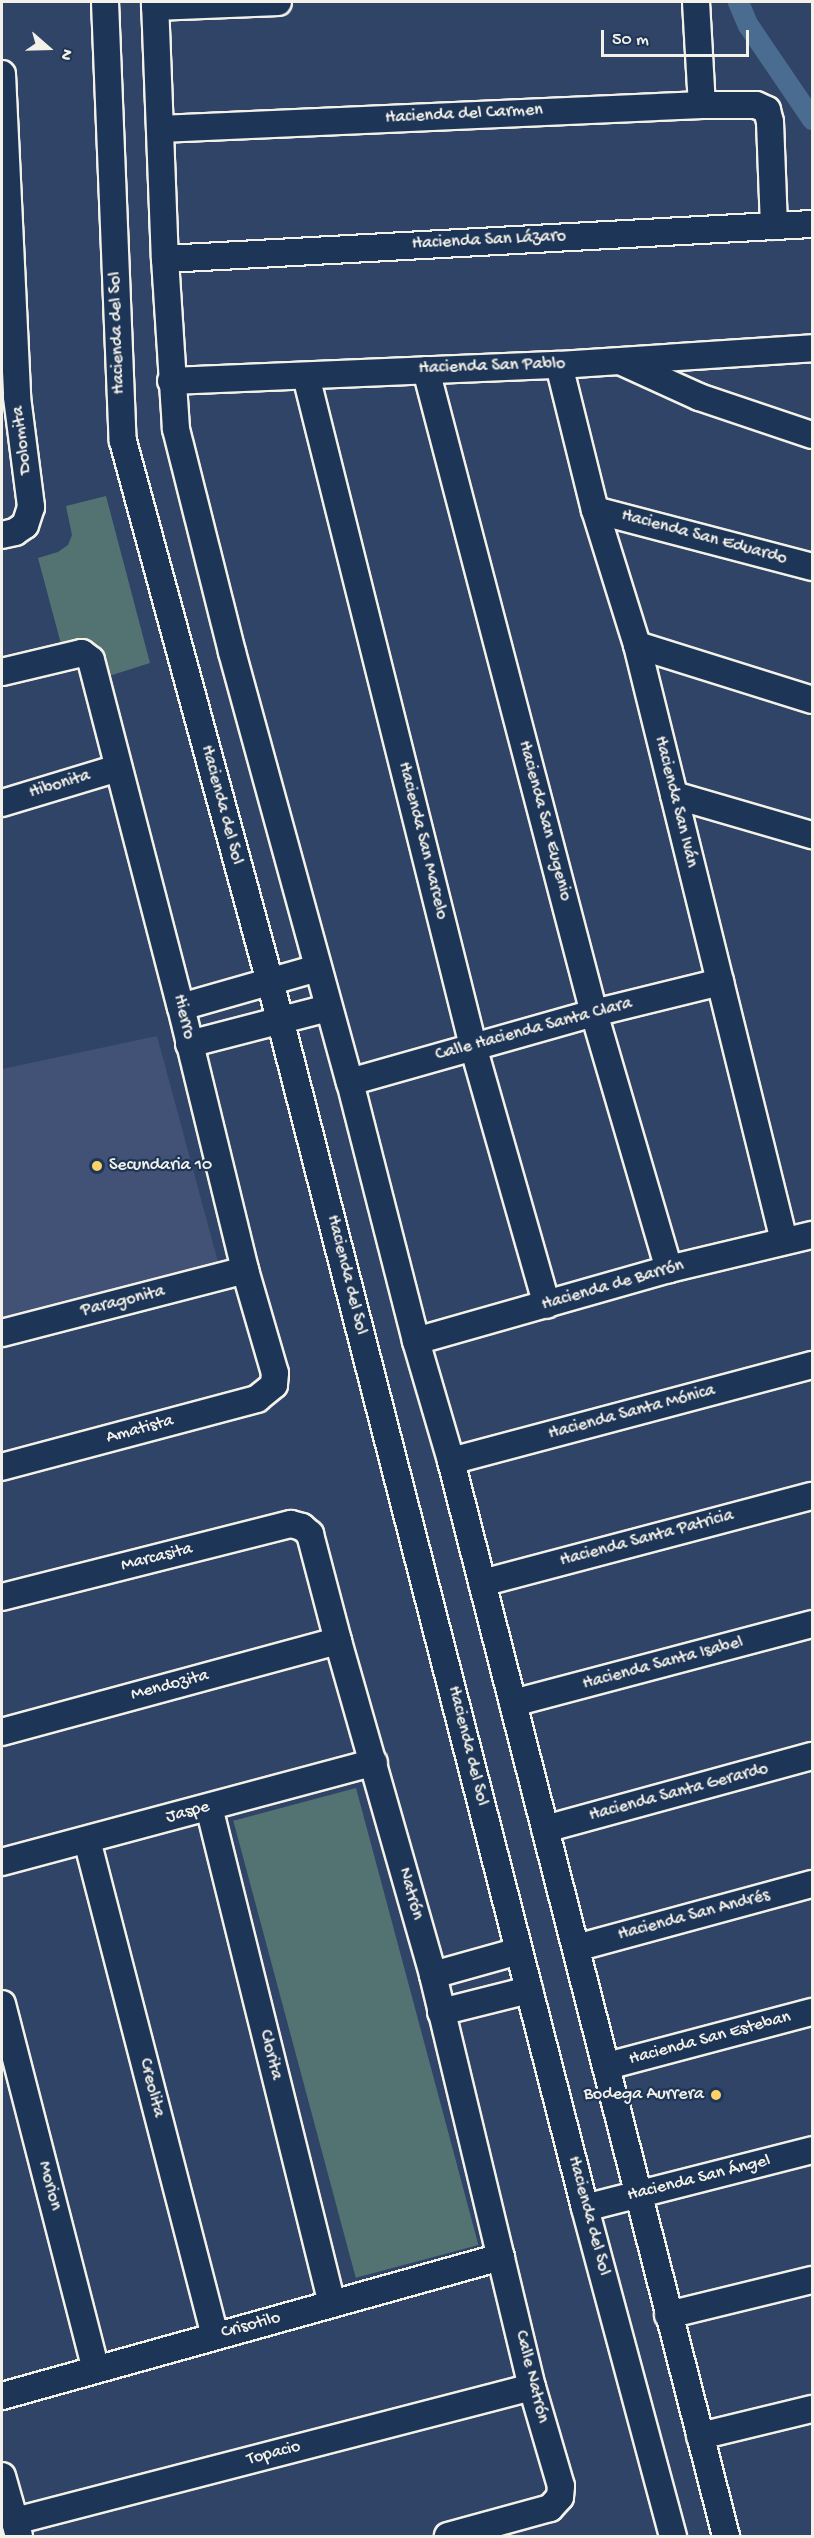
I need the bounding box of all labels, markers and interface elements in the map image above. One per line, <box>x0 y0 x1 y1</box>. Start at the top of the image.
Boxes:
north arrow <box>18 18 78 78</box>
scale bar <box>604 18 752 56</box>
text: 50 m <box>612 30 649 51</box>
text: N <box>55 46 76 62</box>
street label: Hacienda del Carmen <box>385 100 543 130</box>
street label: Hacienda San Lázaro <box>411 226 567 256</box>
street label: Hacienda del Sol <box>105 271 131 395</box>
street label: Hacienda San Pablo <box>418 354 566 380</box>
street label: Dolomita <box>8 405 38 475</box>
street label: Hacienda San Eduardo <box>619 505 789 571</box>
street label: Hacienda San Iván <box>648 734 702 870</box>
street label: Hacienda San Eugenio <box>512 738 576 904</box>
street label: Hacienda del Sol <box>195 743 247 867</box>
street label: Hacienda San Marcelo <box>392 760 452 922</box>
street label: Hibonita <box>27 765 93 805</box>
street label: Hierro <box>167 992 199 1042</box>
street label: Calle Hacienda Santa Clara <box>433 993 635 1067</box>
place label: Secundaria 10 <box>109 1155 212 1177</box>
marker: Secundaria 10 <box>90 1159 104 1173</box>
street label: Hacienda del Sol <box>321 1213 371 1337</box>
street label: Hacienda de Barrón <box>539 1255 687 1317</box>
street label: Paragonita <box>79 1281 167 1323</box>
street label: Hacienda Santa Mónica <box>546 1380 718 1446</box>
street label: Amatista <box>104 1411 176 1449</box>
street label: Hacienda Santa Patricia <box>558 1505 736 1573</box>
street label: Marcasita <box>119 1539 195 1577</box>
street label: Hacienda Santa Isabel <box>580 1632 746 1696</box>
street label: Mendozita <box>129 1665 211 1707</box>
street label: Hacienda del Sol <box>442 1684 492 1808</box>
street label: Hacienda Santa Gerardo <box>587 1759 771 1827</box>
street label: Jaspe <box>164 1797 212 1829</box>
street label: Natrón <box>392 1865 428 1923</box>
street label: Hacienda San Andrés <box>616 1885 772 1947</box>
street label: Hacienda San Esteban <box>627 2007 793 2071</box>
street label: Clorita <box>253 2028 287 2082</box>
street label: Creolita <box>133 2056 169 2120</box>
place label: Bodega Aurrera <box>584 2084 704 2106</box>
marker: Bodega Aurrera <box>709 2088 723 2102</box>
street label: Hacienda San Ángel <box>625 2151 773 2207</box>
street label: Hacienda del Sol <box>562 2154 614 2278</box>
street label: Morion <box>32 2159 66 2213</box>
street label: Crisotilo <box>219 2308 283 2344</box>
street label: Calle Natrón <box>509 2328 553 2426</box>
street label: Topacio <box>245 2437 303 2471</box>

